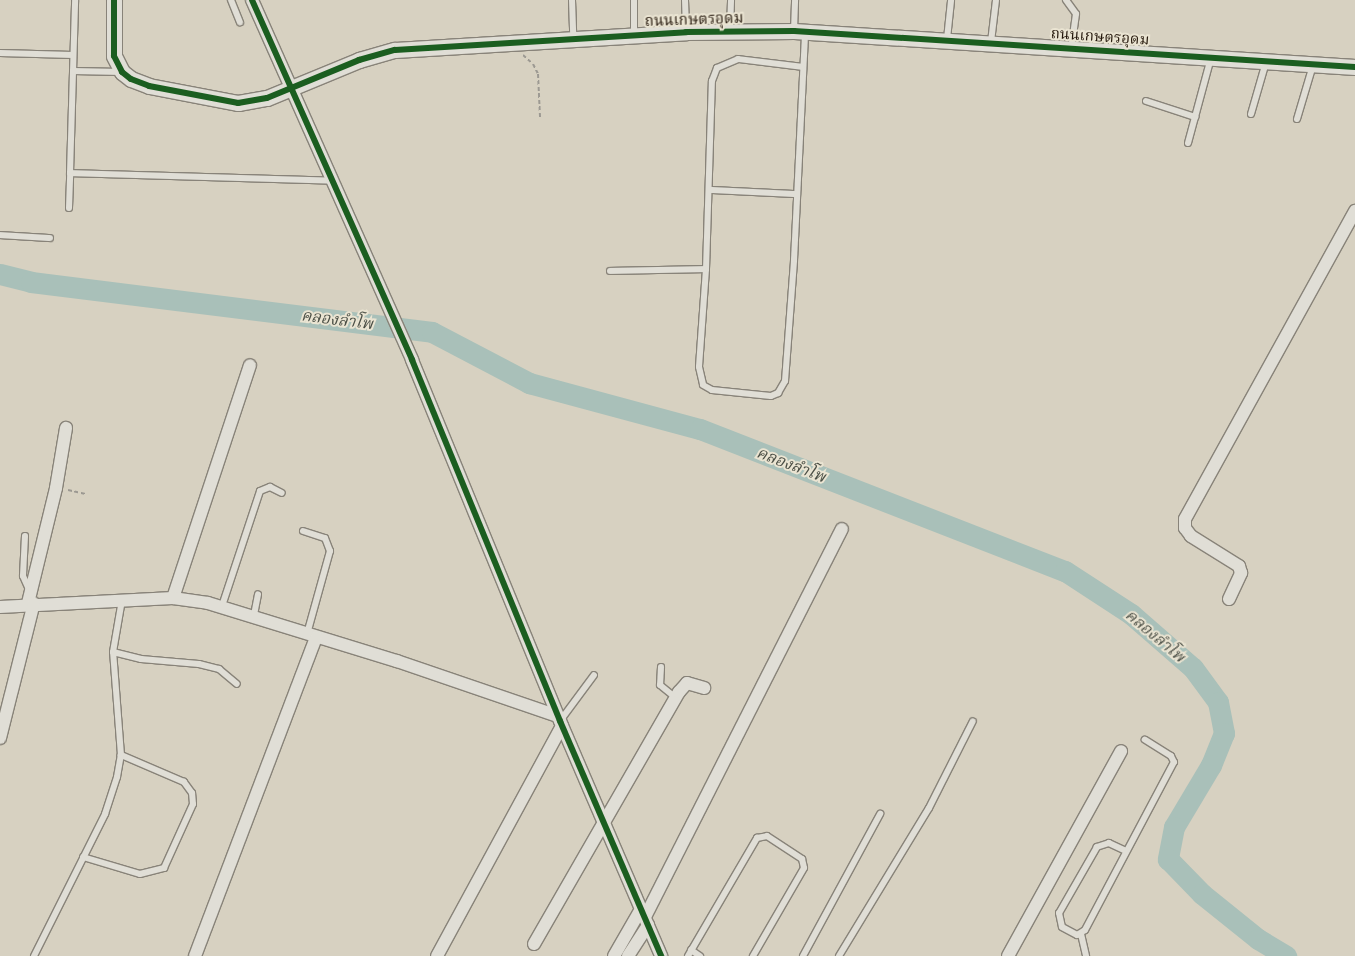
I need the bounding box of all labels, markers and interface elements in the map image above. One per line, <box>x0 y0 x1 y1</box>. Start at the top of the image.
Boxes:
street label: ถนนเกษตรอุดม <box>644 9 744 31</box>
street label: ถนนเกษตรอุดม <box>1050 25 1150 49</box>
water label: คลองลำโพ <box>300 306 374 334</box>
water label: คลองลำโพ <box>754 443 828 487</box>
water label: คลองลำโพ <box>1121 605 1189 667</box>

